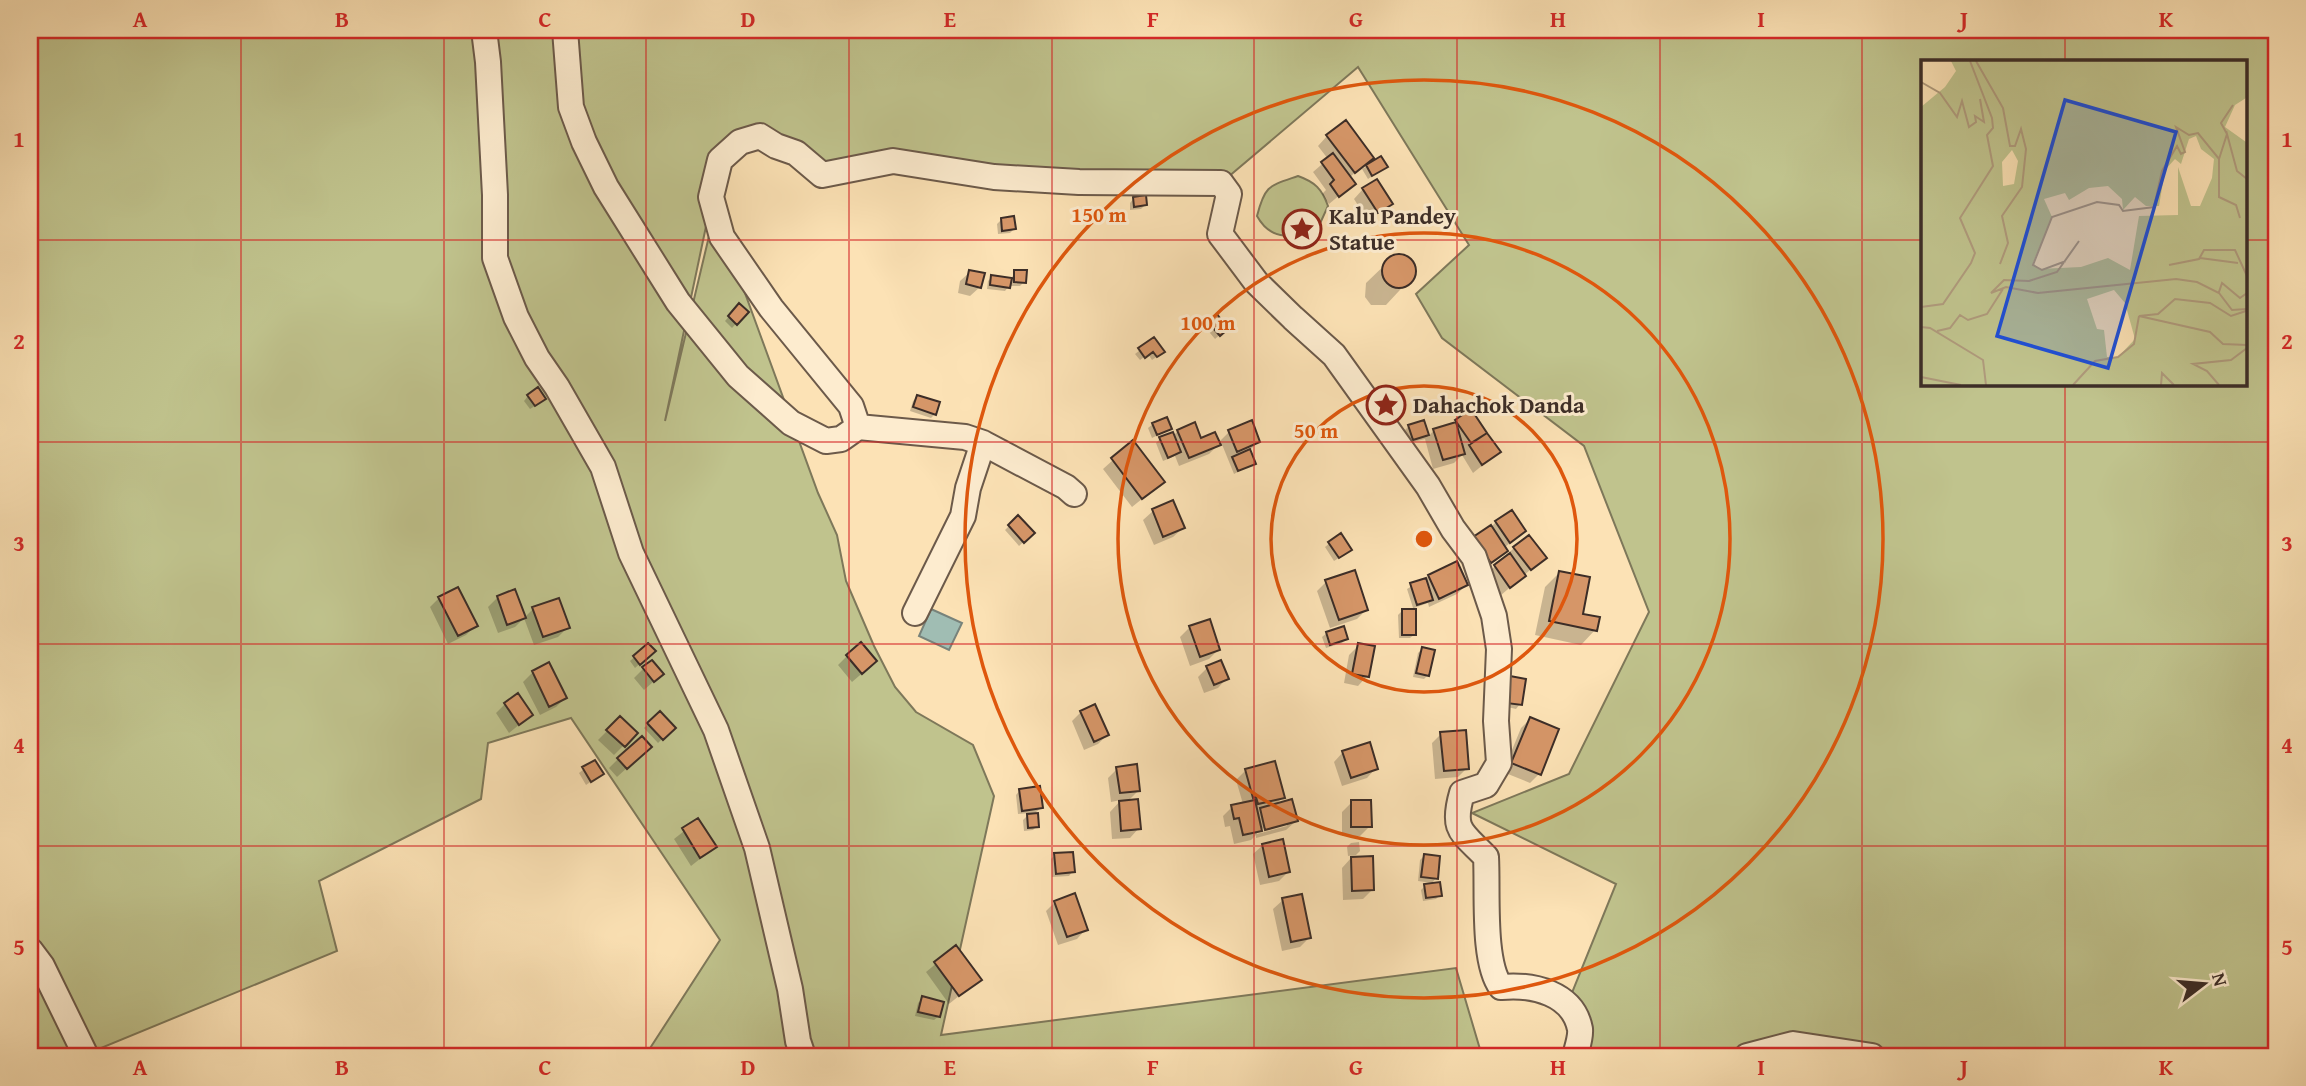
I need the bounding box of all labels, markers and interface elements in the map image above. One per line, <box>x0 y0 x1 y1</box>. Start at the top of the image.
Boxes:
text: A <box>133 2 148 35</box>
text: B <box>335 2 349 35</box>
text: C <box>538 2 552 35</box>
text: D <box>741 2 756 35</box>
text: E <box>944 2 956 35</box>
text: F <box>1147 2 1159 35</box>
text: G <box>1349 2 1363 35</box>
text: H <box>1550 2 1566 35</box>
text: I <box>1757 2 1765 35</box>
text: J <box>1956 2 1968 35</box>
text: K <box>2159 2 2174 35</box>
inset map <box>1921 60 2246 385</box>
text: 1 <box>13 122 25 155</box>
text: 1 <box>2281 122 2293 155</box>
text: 150 m <box>1071 199 1127 230</box>
place label: Kalu Pandey Statue <box>1329 199 1456 258</box>
place icon: Kalu Pandey Statue <box>1281 208 1323 250</box>
text: 100 m <box>1180 307 1236 338</box>
text: 2 <box>13 324 25 357</box>
text: 2 <box>2281 324 2293 357</box>
place icon: Dahachok Danda <box>1365 384 1407 426</box>
place label: Dahachok Danda <box>1413 388 1585 421</box>
text: 50 m <box>1294 415 1338 446</box>
text: 3 <box>13 526 25 559</box>
text: 3 <box>2281 526 2293 559</box>
centre of rings <box>1412 527 1436 551</box>
text: 4 <box>13 728 25 761</box>
text: 4 <box>2281 728 2293 761</box>
text: 5 <box>13 930 25 963</box>
text: 5 <box>2281 930 2293 963</box>
north arrow <box>2170 950 2240 1020</box>
text: N <box>2205 969 2236 990</box>
text: A <box>133 1050 148 1083</box>
text: B <box>335 1050 349 1083</box>
text: C <box>538 1050 552 1083</box>
text: D <box>741 1050 756 1083</box>
text: E <box>944 1050 956 1083</box>
text: F <box>1147 1050 1159 1083</box>
text: G <box>1349 1050 1363 1083</box>
text: H <box>1550 1050 1566 1083</box>
text: I <box>1757 1050 1765 1083</box>
text: J <box>1956 1050 1968 1083</box>
text: K <box>2159 1050 2174 1083</box>

